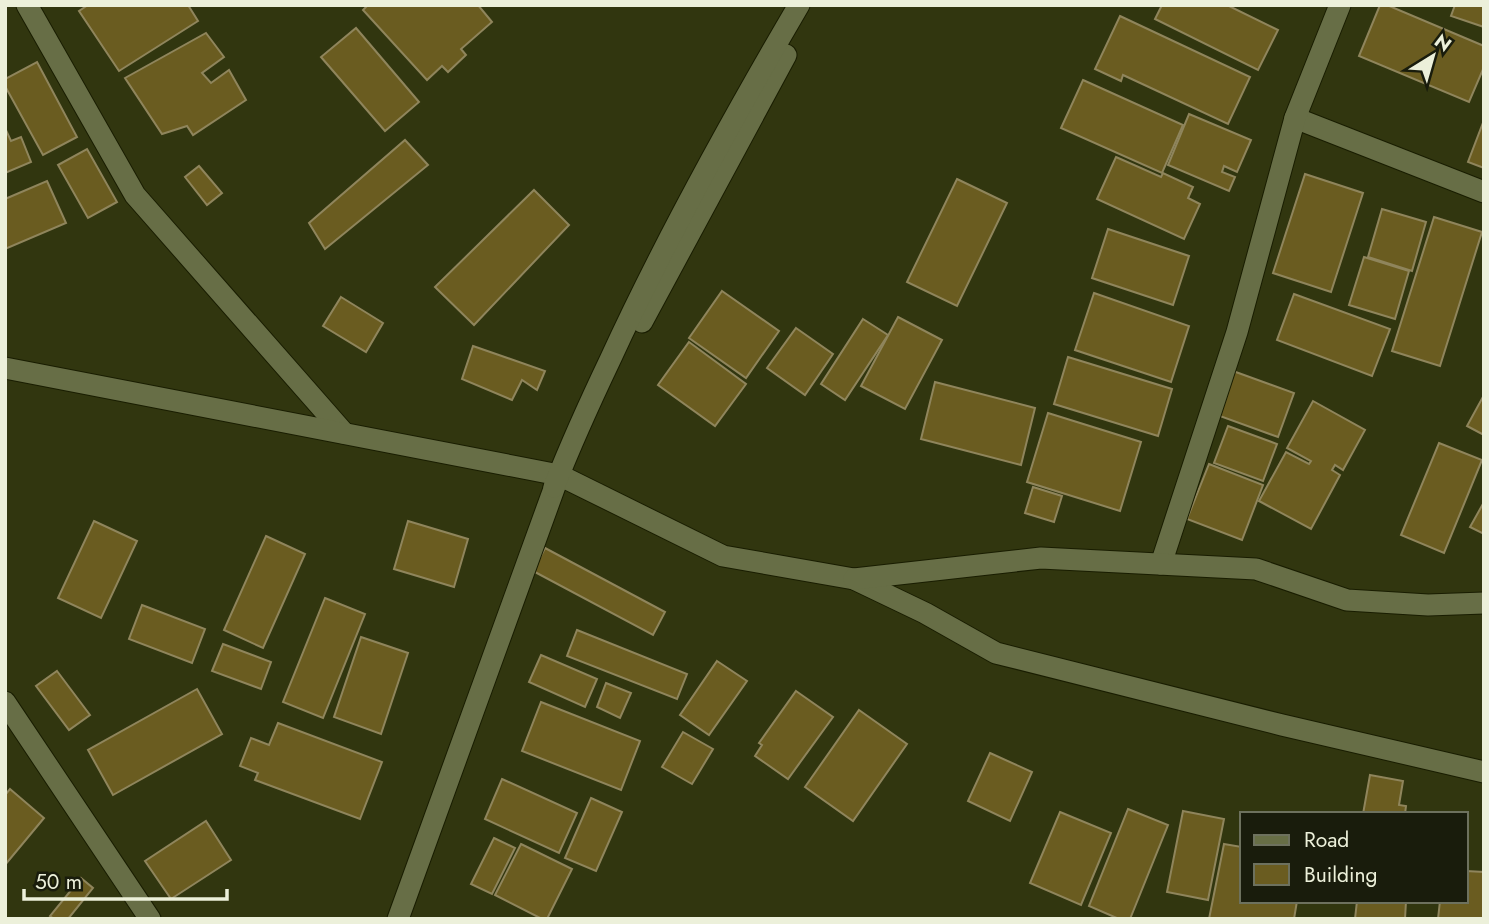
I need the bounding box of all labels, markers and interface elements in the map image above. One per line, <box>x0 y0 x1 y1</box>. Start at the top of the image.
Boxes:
north arrow <box>1398 21 1468 91</box>
text: N <box>1429 27 1457 58</box>
legend <box>1240 812 1468 903</box>
text: Road <box>1304 825 1349 855</box>
scale bar <box>24 858 228 902</box>
text: Building <box>1304 860 1377 890</box>
text: 50 m <box>35 867 82 897</box>

